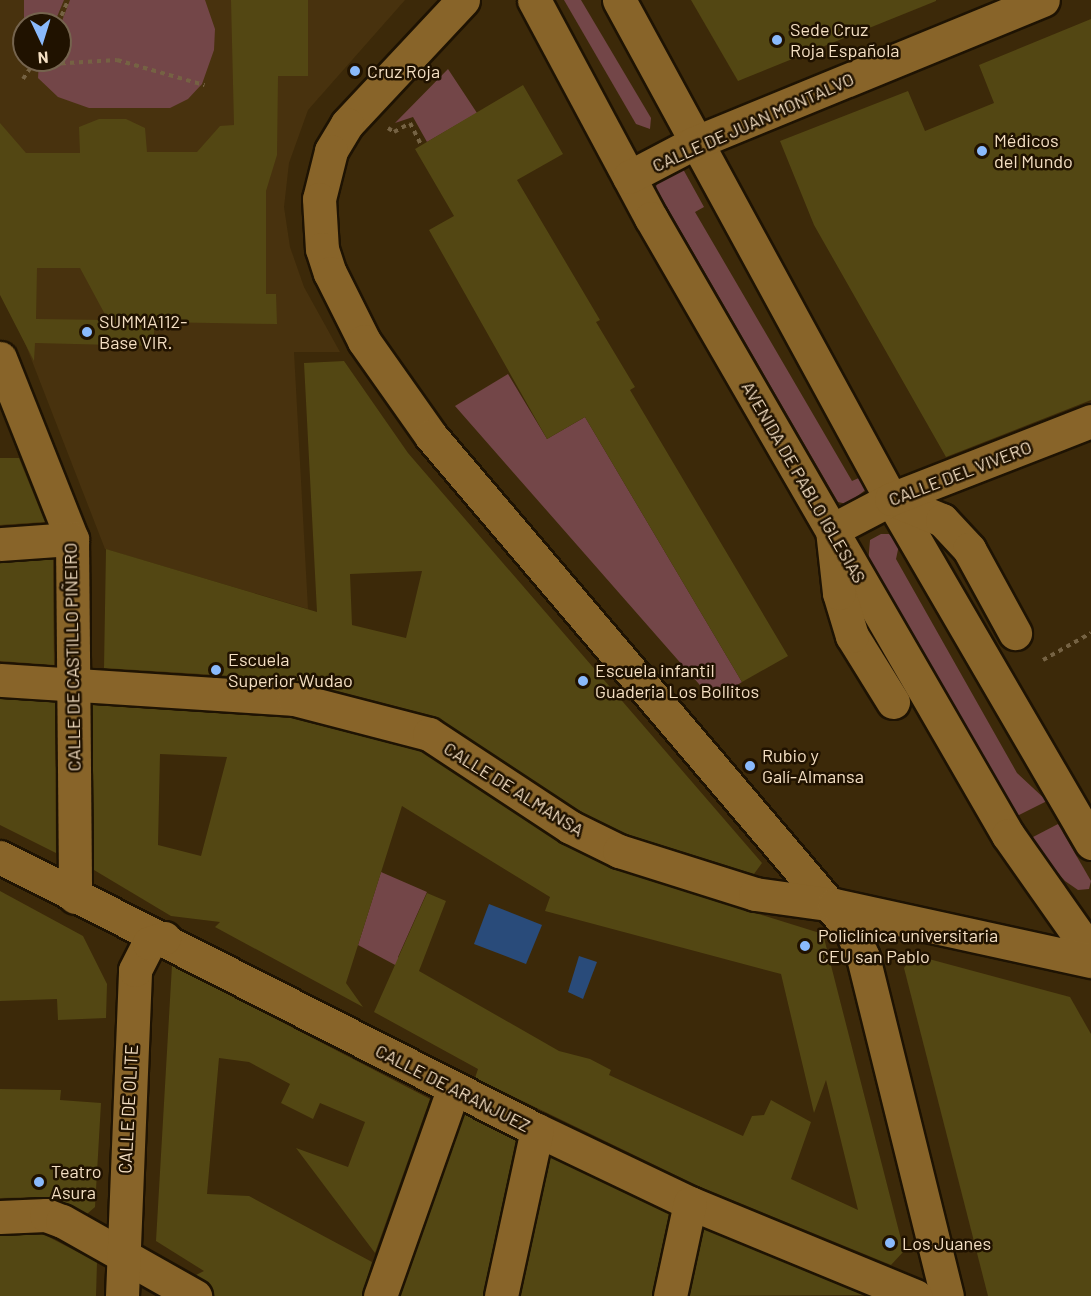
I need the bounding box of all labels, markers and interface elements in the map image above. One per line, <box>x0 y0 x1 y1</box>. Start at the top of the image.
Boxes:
north arrow <box>12 12 72 72</box>
place label: Sede Cruz Roja Española <box>790 19 900 62</box>
marker: Sede Cruz Roja Española <box>768 31 786 49</box>
text: N <box>37 49 49 68</box>
place label: Cruz Roja <box>367 60 440 82</box>
marker: Cruz Roja <box>348 64 362 78</box>
street label: CALLE DE JUAN MONTALVO <box>649 68 857 176</box>
place label: Médicos del Mundo <box>994 130 1073 172</box>
marker: Médicos del Mundo <box>975 144 989 158</box>
place label: SUMMA112- Base VIR. <box>99 311 187 354</box>
marker: SUMMA112- Base VIR. <box>80 325 94 339</box>
street label: AVENIDA DE PABLO IGLESIAS <box>737 377 871 587</box>
street label: CALLE DEL VIVERO <box>885 436 1035 510</box>
street label: CALLE DE CASTILLO PIÑEIRO <box>59 542 85 772</box>
place label: Escuela Superior Wudao <box>228 649 353 692</box>
place label: Escuela infantil Guaderia Los Bollitos <box>595 660 759 702</box>
marker: Escuela Superior Wudao <box>209 663 223 677</box>
marker: Escuela infantil Guaderia Los Bollitos <box>576 674 590 688</box>
street label: CALLE DE ALMANSA <box>440 737 588 841</box>
place label: Rubio y Galí-Almansa <box>762 745 864 788</box>
marker: Rubio y Galí-Almansa <box>743 759 757 773</box>
place label: Policlínica universitaria CEU san Pablo <box>818 925 998 968</box>
marker: Policlínica universitaria CEU san Pablo <box>796 937 814 955</box>
street label: CALLE DE ARANJUEZ <box>372 1040 534 1136</box>
street label: CALLE DE OLITE <box>114 1044 142 1174</box>
place label: Teatro Asura <box>51 1161 101 1204</box>
marker: Teatro Asura <box>32 1175 46 1189</box>
place label: Los Juanes <box>902 1232 991 1254</box>
marker: Los Juanes <box>883 1236 897 1250</box>

